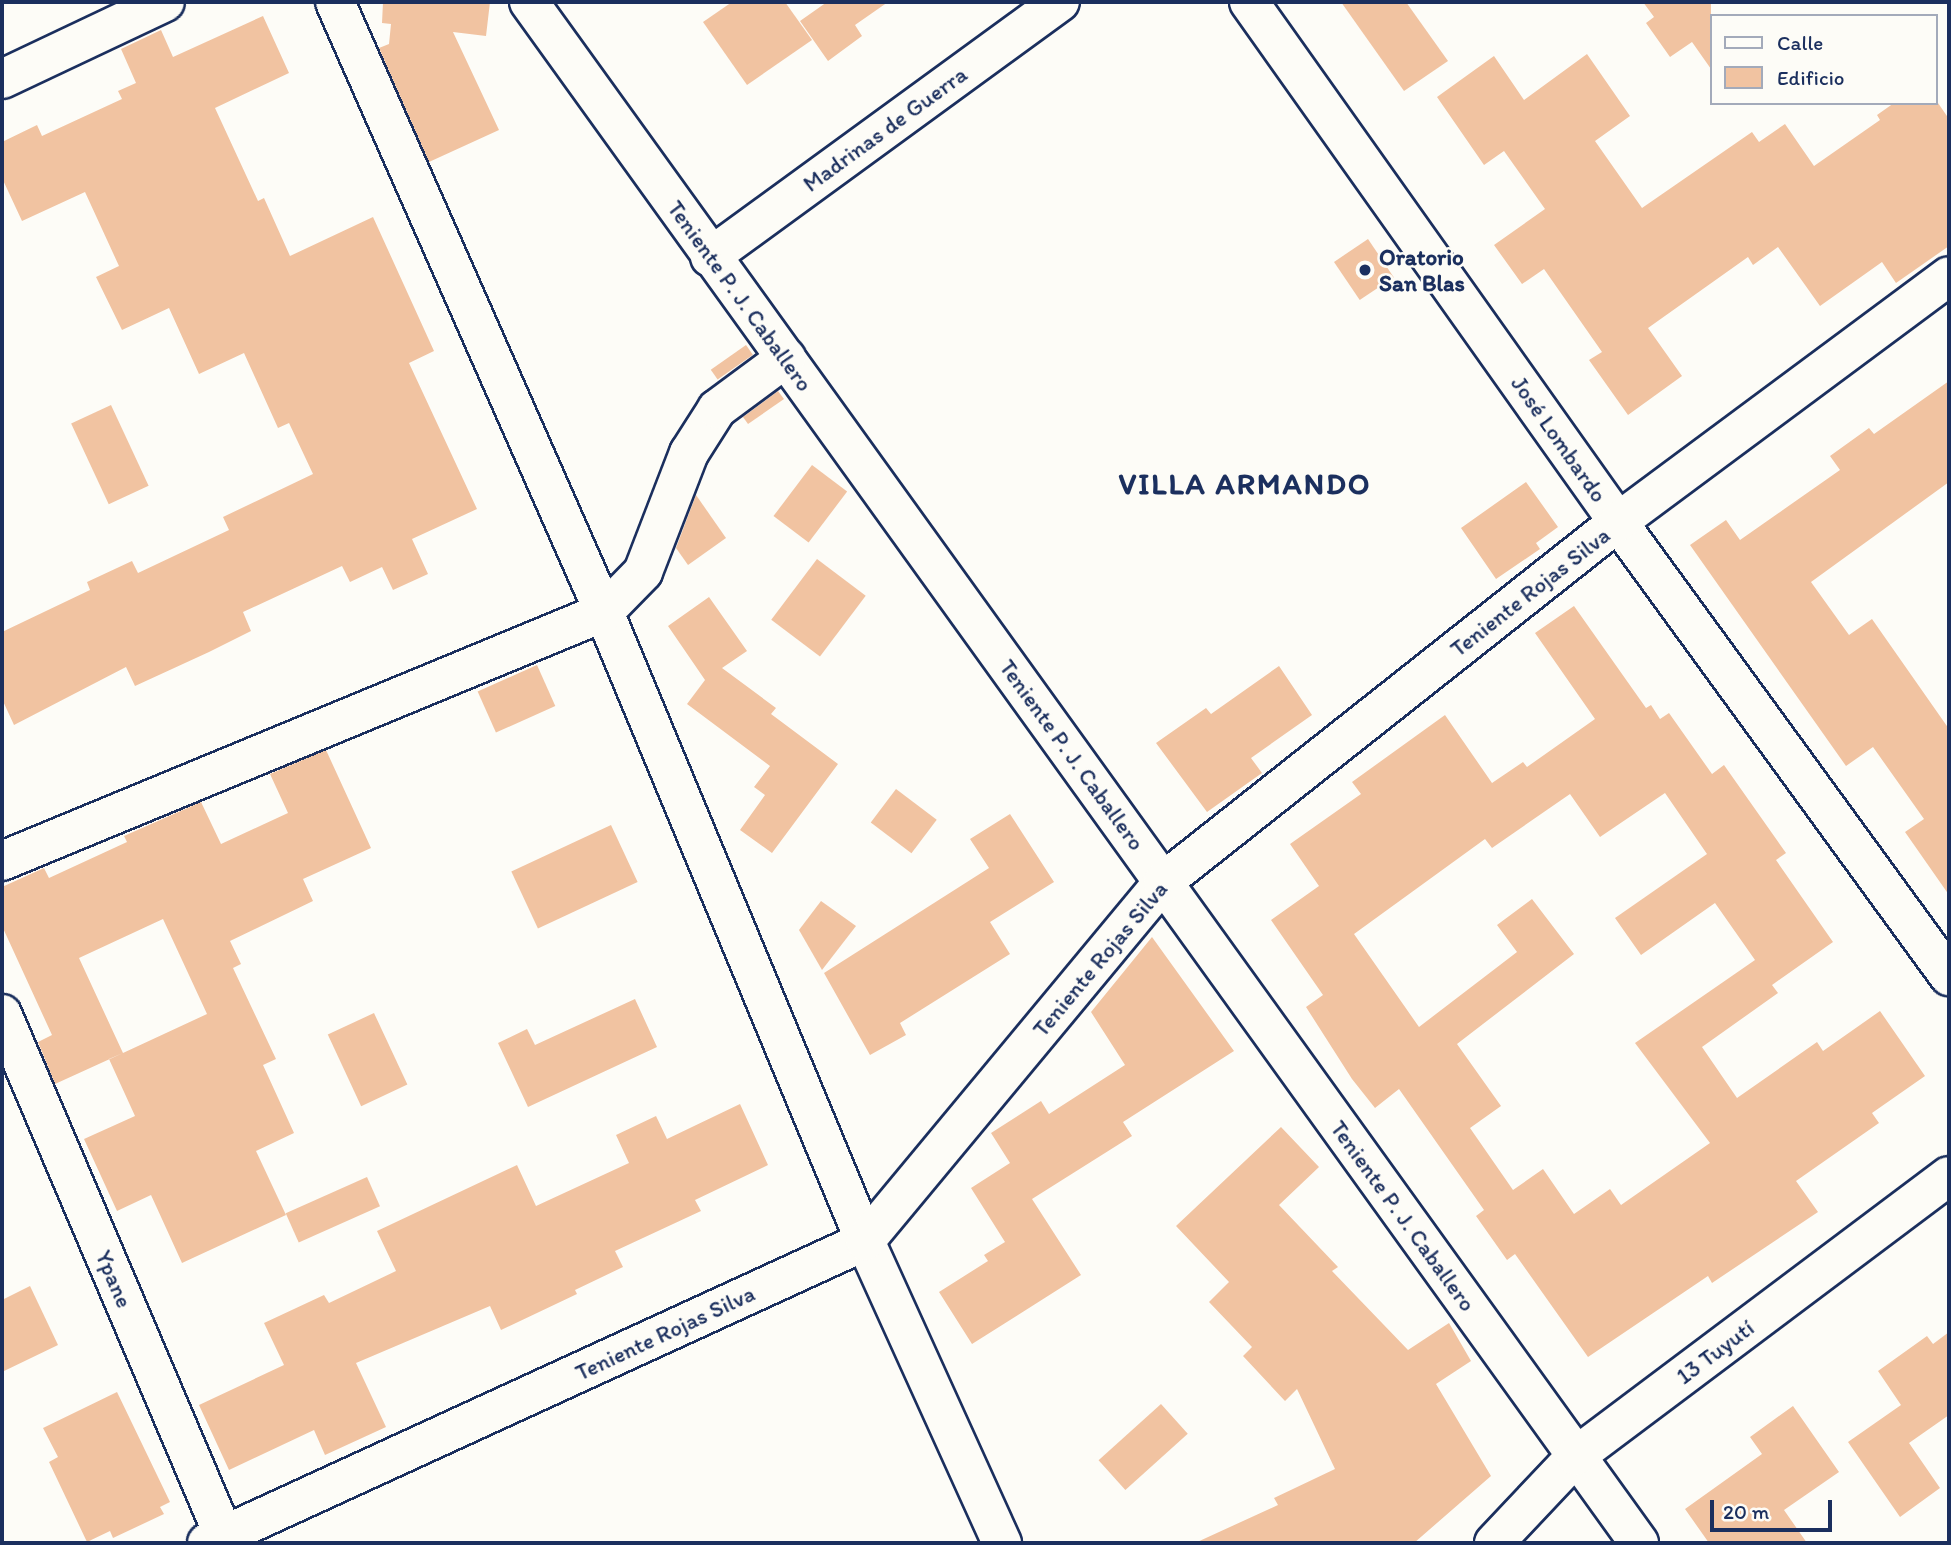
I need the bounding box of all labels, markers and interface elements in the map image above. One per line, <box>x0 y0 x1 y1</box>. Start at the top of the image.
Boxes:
legend <box>1710 14 1937 105</box>
text: Calle <box>1777 30 1823 55</box>
street label: Madrinas de Guerra <box>798 60 972 198</box>
text: Edificio <box>1777 65 1845 90</box>
street label: Teniente P. J. Caballero <box>661 195 819 397</box>
place label: Oratorio San Blas <box>1379 243 1466 297</box>
marker: Oratorio San Blas <box>1357 262 1373 278</box>
street label: José Lombardo <box>1505 370 1613 508</box>
district label: VILLA ARMANDO <box>1120 466 1370 502</box>
street label: Teniente Rojas Silva <box>1445 521 1615 663</box>
street label: Teniente P. J. Caballero <box>993 654 1151 856</box>
street label: Teniente Rojas Silva <box>1027 876 1173 1042</box>
street label: Teniente P. J. Caballero <box>1324 1115 1482 1317</box>
street label: Ypane <box>90 1246 138 1312</box>
street label: Teniente Rojas Silva <box>571 1280 759 1386</box>
street label: 13 Tuyutí <box>1671 1314 1759 1390</box>
scale bar <box>1713 1486 1836 1530</box>
text: 20 m <box>1723 1499 1769 1524</box>

